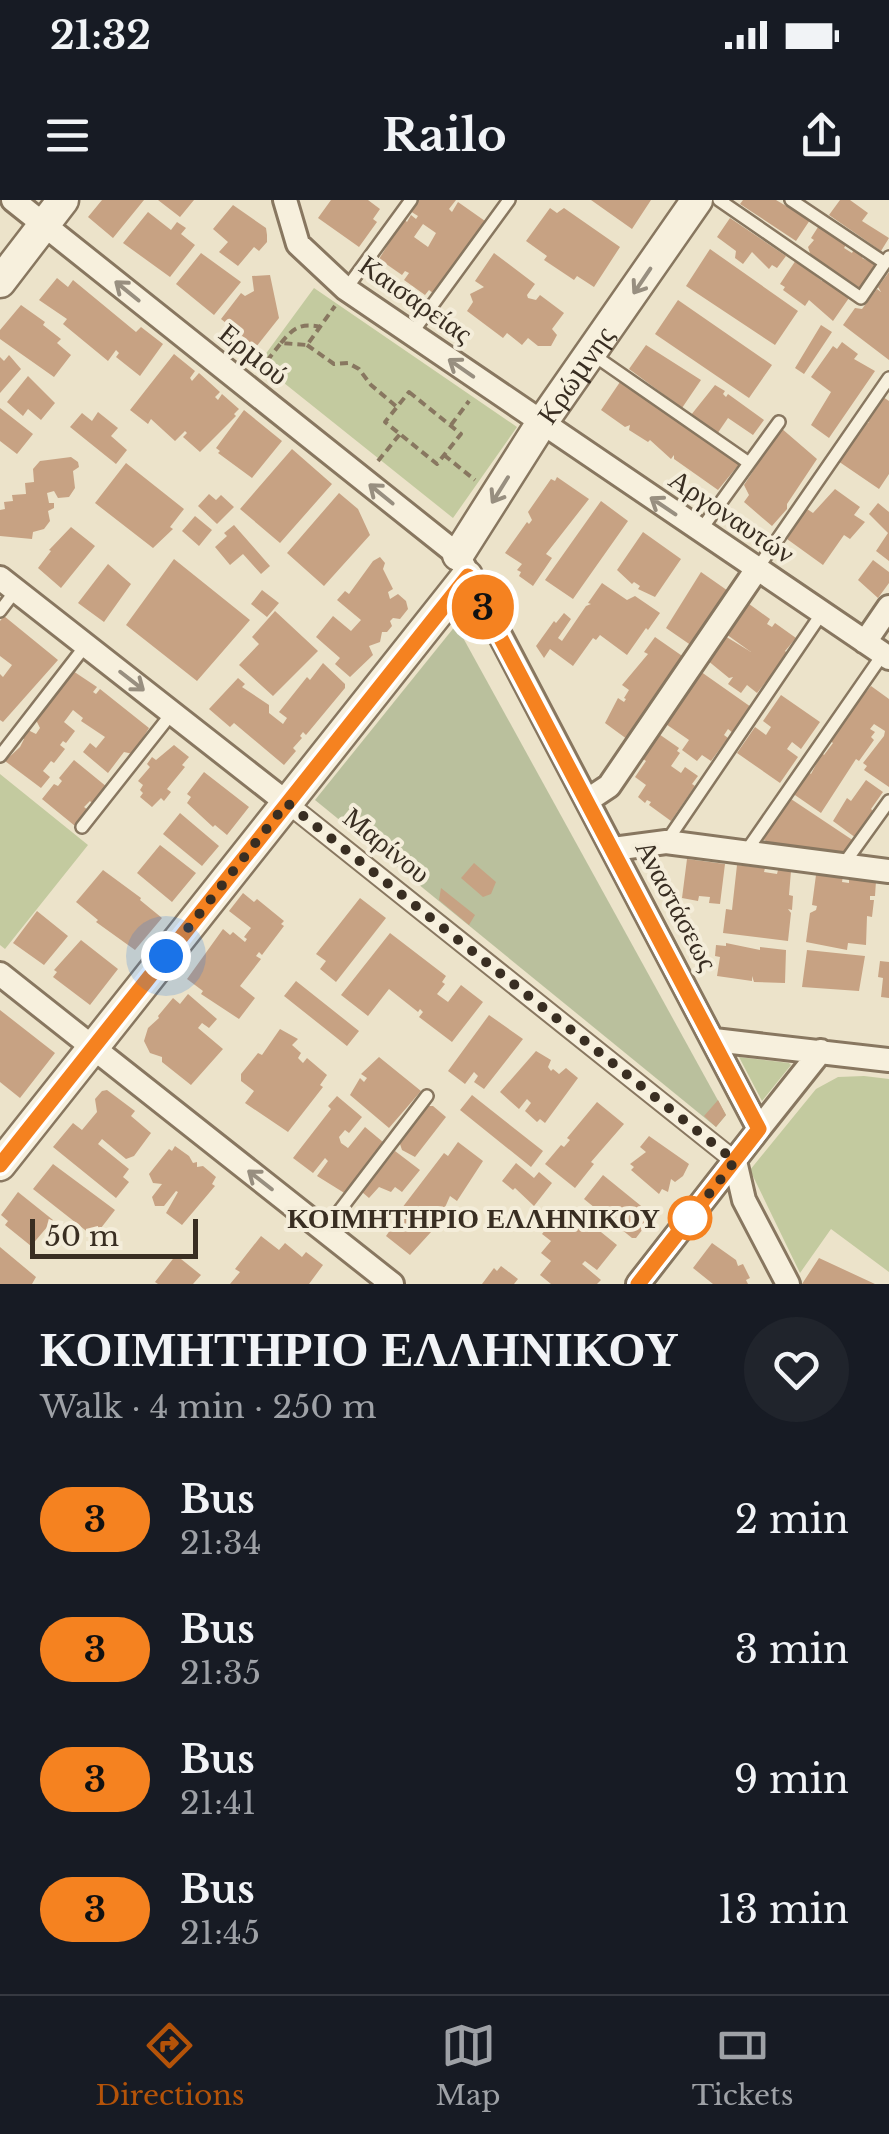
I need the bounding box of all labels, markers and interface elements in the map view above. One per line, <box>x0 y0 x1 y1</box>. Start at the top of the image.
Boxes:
text: 21:32 <box>50 12 151 59</box>
text: Railo <box>382 107 507 163</box>
icon: menu <box>40 108 95 163</box>
icon: share <box>794 108 849 163</box>
street label: Καισαρείας <box>352 248 479 351</box>
one-way arrow <box>632 266 653 294</box>
one-way arrow <box>115 280 141 302</box>
street label: Ερμού <box>212 316 295 393</box>
street label: Κρώμνης <box>529 319 622 431</box>
one-way arrow <box>448 358 476 379</box>
street label: Αργοναυτών <box>662 462 801 571</box>
one-way arrow <box>490 475 510 504</box>
one-way arrow <box>369 483 395 505</box>
one-way arrow <box>650 496 678 517</box>
line badge: 3 <box>450 574 516 640</box>
text: 3 <box>472 586 494 629</box>
one-way arrow <box>118 670 144 692</box>
street label: Μαρίνου <box>336 800 437 891</box>
street label: Αναστάσεως <box>628 834 726 977</box>
your location <box>141 931 191 981</box>
one-way arrow <box>248 1169 274 1191</box>
marker: ΚΟΙΜΗΤΗΡΙΟ ΕΛΛΗΝΙΚΟΥ <box>669 1197 711 1239</box>
place label: ΚΟΙΜΗΤΗΡΙΟ ΕΛΛΗΝΙΚΟΥ <box>287 1201 660 1236</box>
scale bar <box>30 1214 198 1258</box>
text: 50 m <box>45 1219 119 1254</box>
button: heart <box>744 1317 849 1422</box>
text: ΚΟΙΜΗΤΗΡΙΟ ΕΛΛΗΝΙΚΟΥ <box>40 1319 679 1379</box>
text: Walk · 4 min · 250 m <box>40 1387 377 1427</box>
text: Bus <box>180 1476 255 1523</box>
text: 2 min <box>735 1496 849 1543</box>
text: 3 <box>84 1498 106 1541</box>
text: 21:34 <box>180 1523 262 1563</box>
text: Bus <box>180 1606 255 1653</box>
text: 3 min <box>735 1626 849 1673</box>
text: 3 <box>84 1628 106 1671</box>
text: 21:35 <box>180 1653 261 1693</box>
text: Bus <box>180 1736 255 1783</box>
text: 9 min <box>734 1756 849 1803</box>
text: 3 <box>84 1758 106 1801</box>
text: 21:41 <box>180 1783 256 1823</box>
text: Bus <box>180 1866 255 1913</box>
text: 13 min <box>718 1886 849 1933</box>
text: 3 <box>84 1888 106 1931</box>
text: 21:45 <box>180 1913 260 1953</box>
tab: Directions <box>96 2018 244 2113</box>
tab: Map <box>436 2018 501 2113</box>
tab: Tickets <box>692 2018 793 2113</box>

